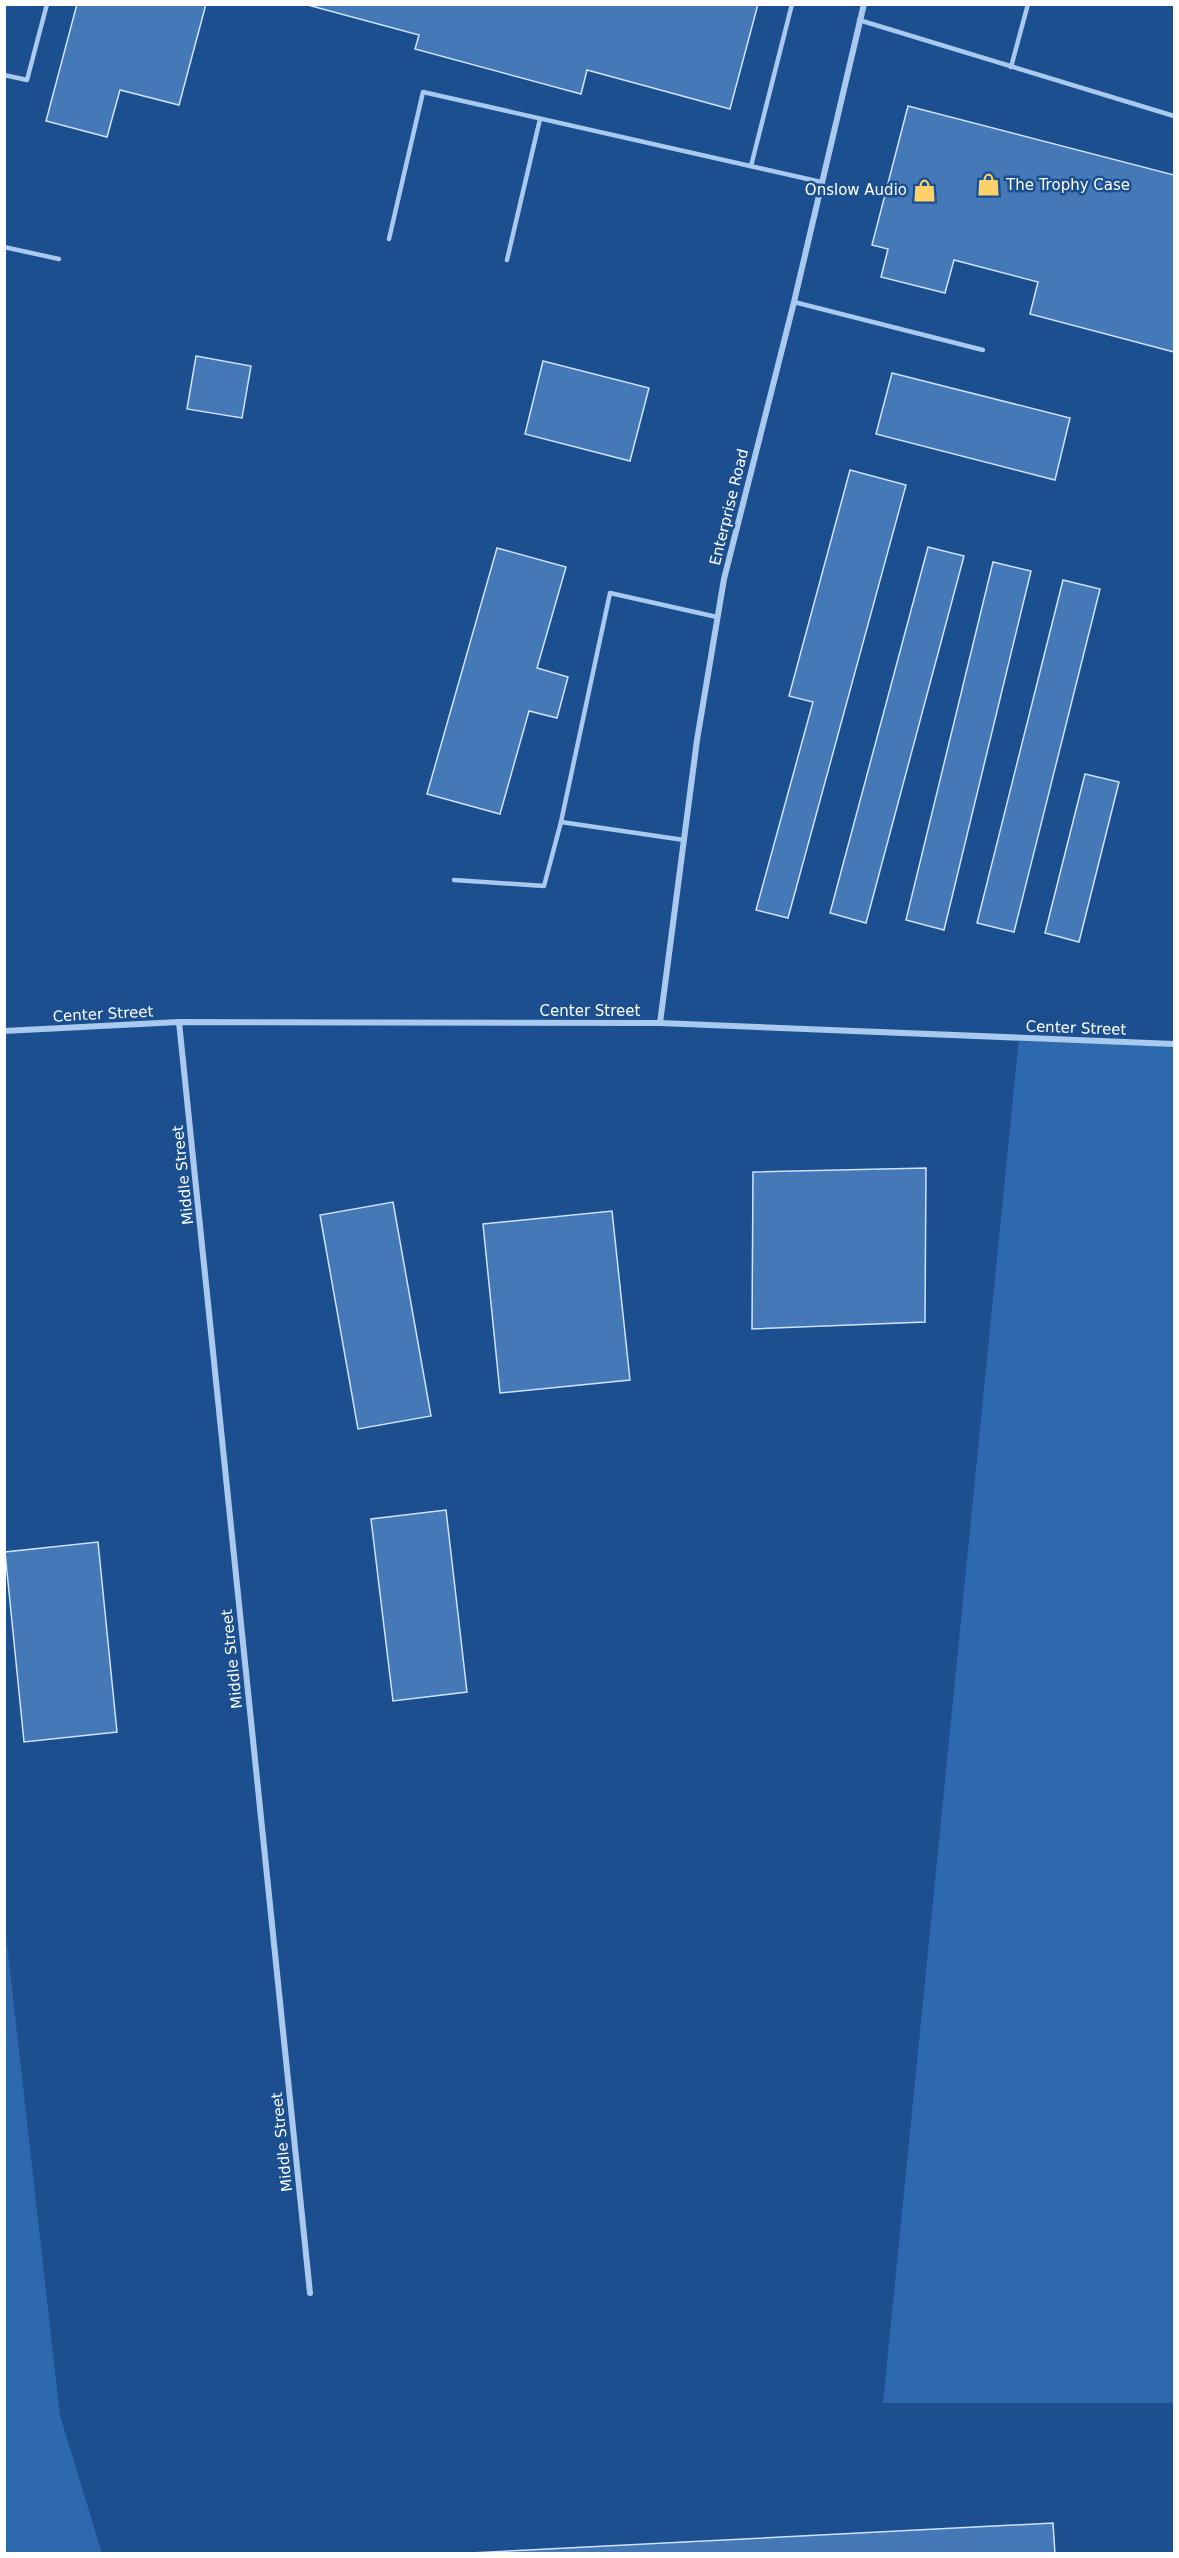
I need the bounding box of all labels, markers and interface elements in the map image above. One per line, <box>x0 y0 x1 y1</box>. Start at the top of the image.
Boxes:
shop icon: The Trophy Case <box>975 172 1001 198</box>
place label: The Trophy Case <box>1005 176 1130 194</box>
shop icon: Onslow Audio <box>912 177 938 203</box>
place label: Onslow Audio <box>805 181 907 199</box>
street label: Enterprise Road <box>706 447 752 567</box>
street label: Center Street <box>52 1002 154 1026</box>
street label: Center Street <box>540 1002 641 1020</box>
street label: Center Street <box>1025 1017 1127 1039</box>
street label: Middle Street <box>169 1124 197 1226</box>
street label: Middle Street <box>218 1608 246 1710</box>
street label: Middle Street <box>268 2091 296 2193</box>

